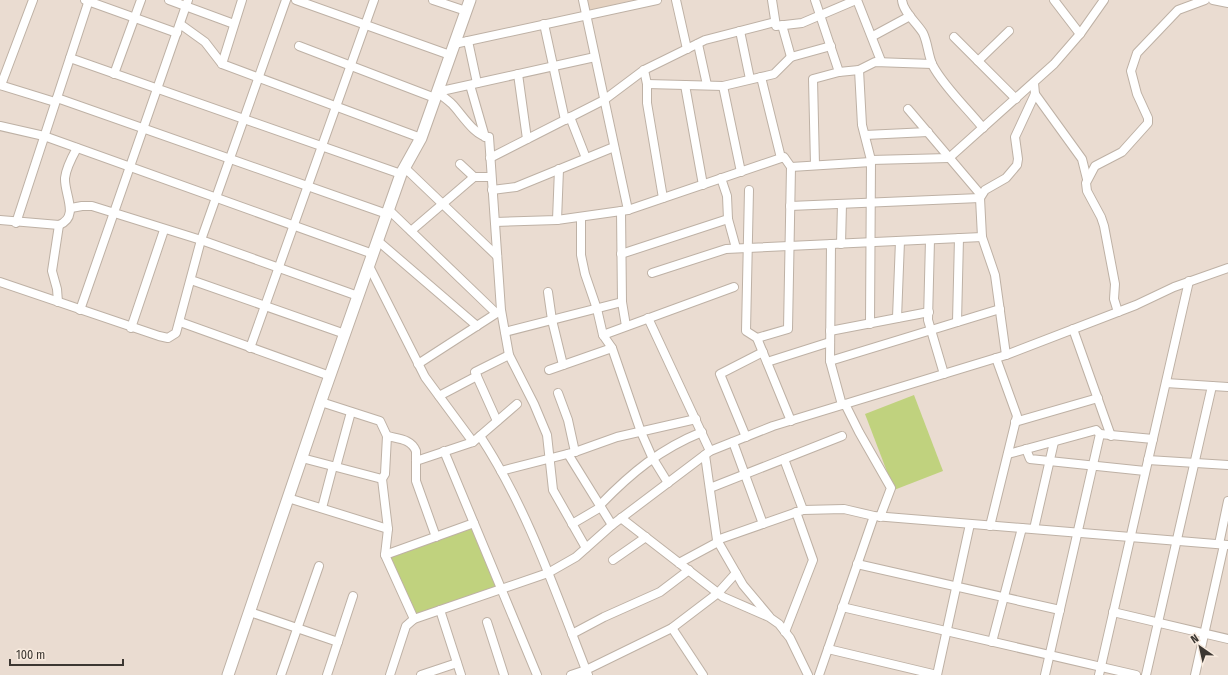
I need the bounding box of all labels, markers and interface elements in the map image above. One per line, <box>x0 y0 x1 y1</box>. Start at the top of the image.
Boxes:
north arrow <box>1180 627 1220 667</box>
text: N <box>1188 632 1201 646</box>
scale bar <box>10 641 123 667</box>
text: 100 m <box>16 648 45 662</box>

